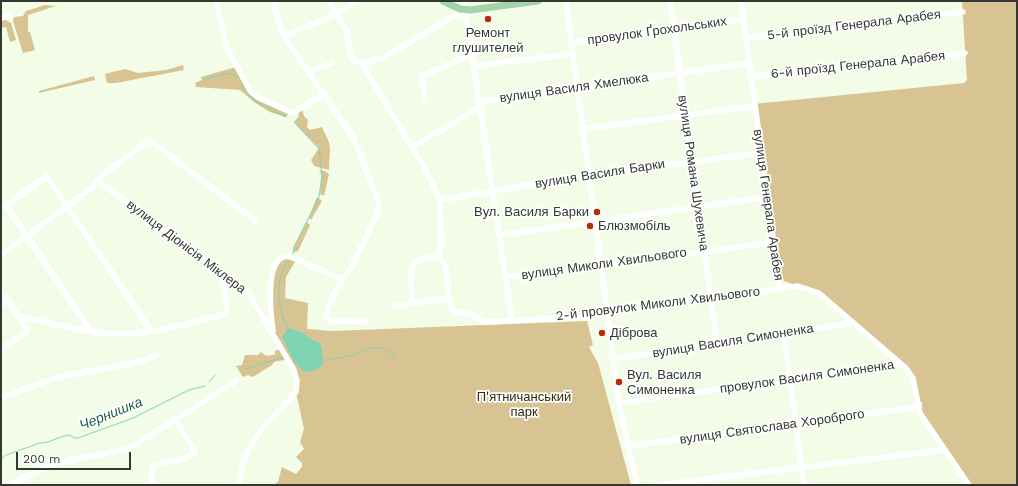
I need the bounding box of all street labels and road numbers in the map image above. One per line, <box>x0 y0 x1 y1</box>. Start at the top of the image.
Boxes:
street label: 5-й проїзд Генерала Арабея <box>766 7 942 43</box>
street label: провулок Ґрохольських <box>586 14 728 48</box>
street label: 6-й проїзд Генерала Арабея <box>770 48 946 82</box>
street label: вулиця Василя Хмелюка <box>499 70 649 106</box>
street label: вулиця Романа Шухевича <box>674 94 712 252</box>
street label: вулиця Генерала Арабея <box>750 128 786 282</box>
street label: вулиця Василя Барки <box>534 156 666 192</box>
street label: вулиця Діонісія Міклера <box>123 197 249 297</box>
street label: вулиця Миколи Хвильового <box>520 245 688 283</box>
street label: 2-й провулок Миколи Хвильового <box>555 284 761 324</box>
street label: вулиця Василя Симоненка <box>651 321 815 361</box>
street label: провулок Василя Симоненка <box>719 357 895 397</box>
street label: вулиця Святослава Хороброго <box>679 406 865 448</box>

